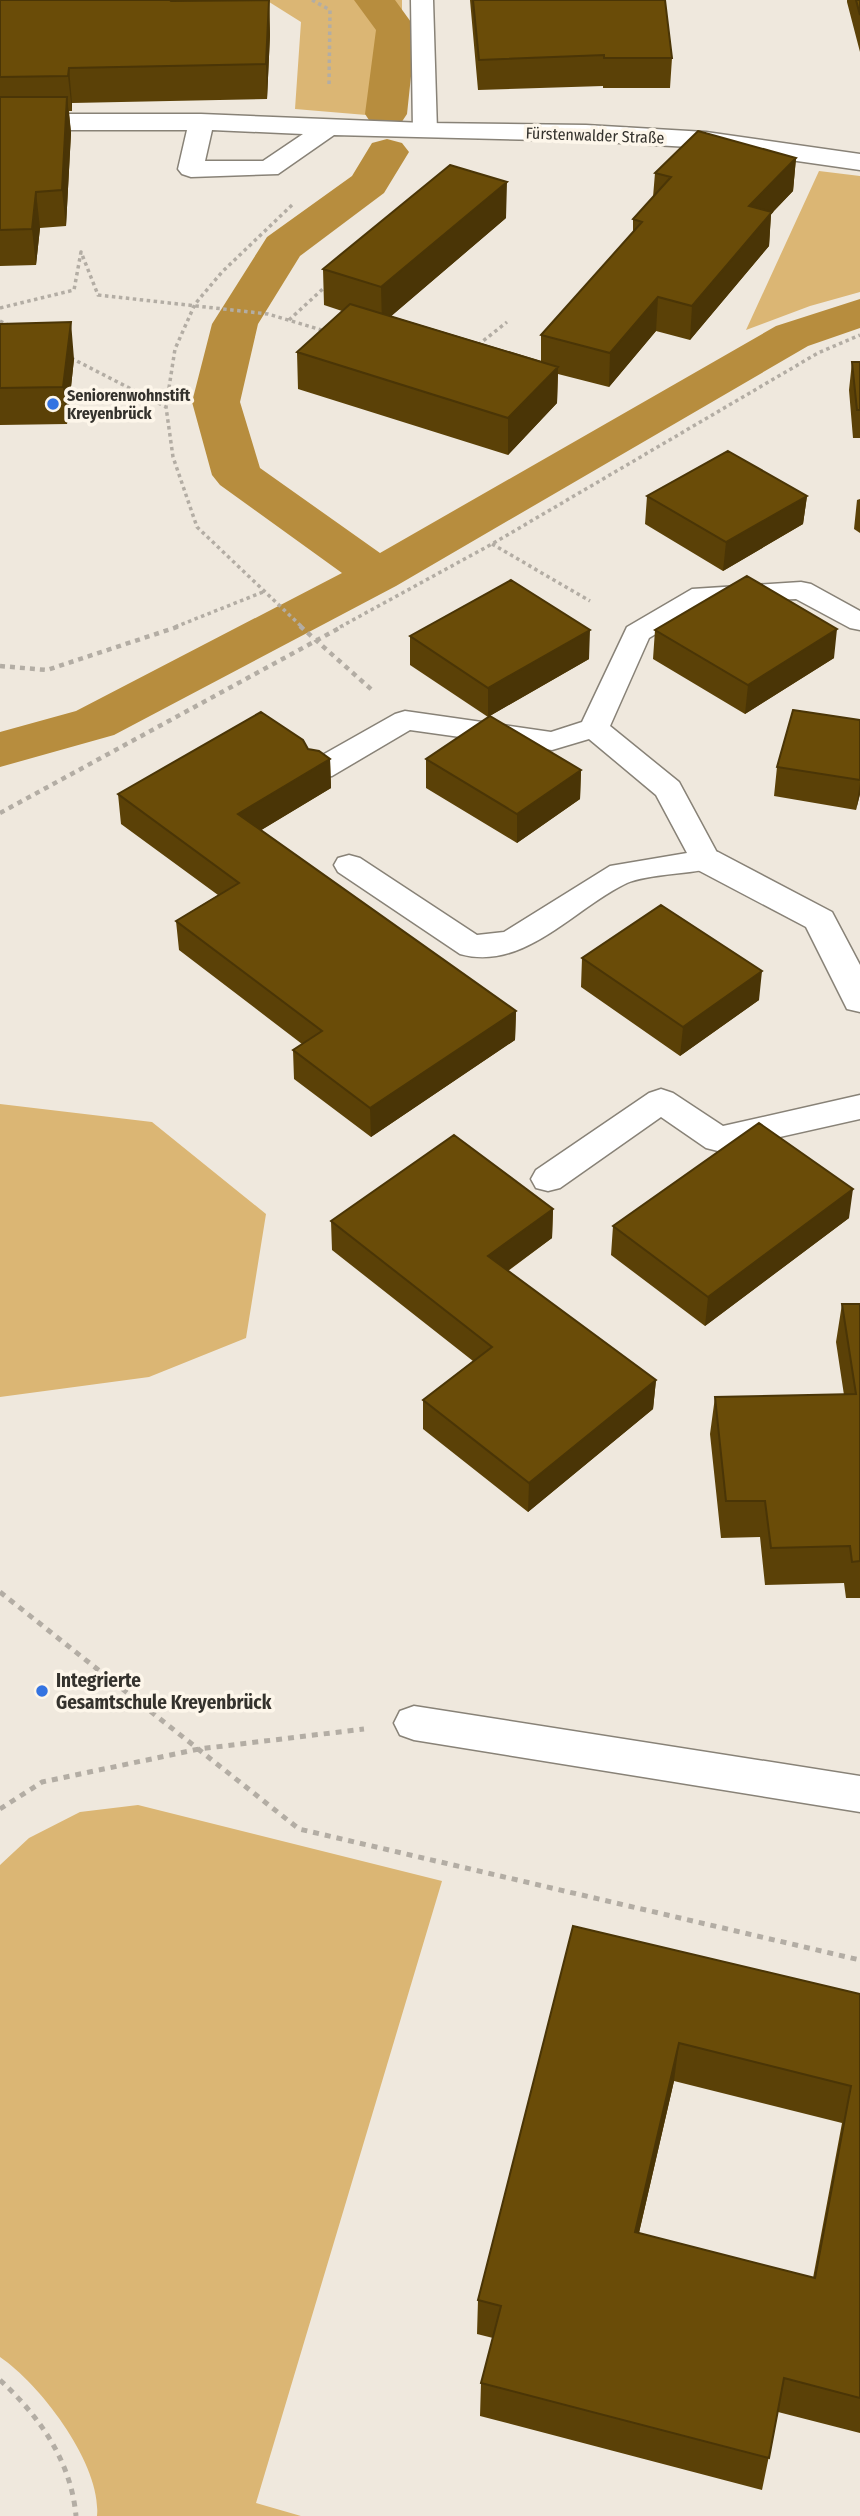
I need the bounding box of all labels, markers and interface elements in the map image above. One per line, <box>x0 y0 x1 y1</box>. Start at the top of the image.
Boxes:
street label: Fürstenwalder Straße <box>525 124 665 147</box>
place label: Seniorenwohnstift Kreyenbrück <box>67 386 191 423</box>
marker: Seniorenwohnstift Kreyenbrück <box>45 396 61 412</box>
place label: Integrierte Gesamtschule Kreyenbrück <box>56 1669 272 1714</box>
marker: Integrierte Gesamtschule Kreyenbrück <box>34 1683 50 1699</box>

